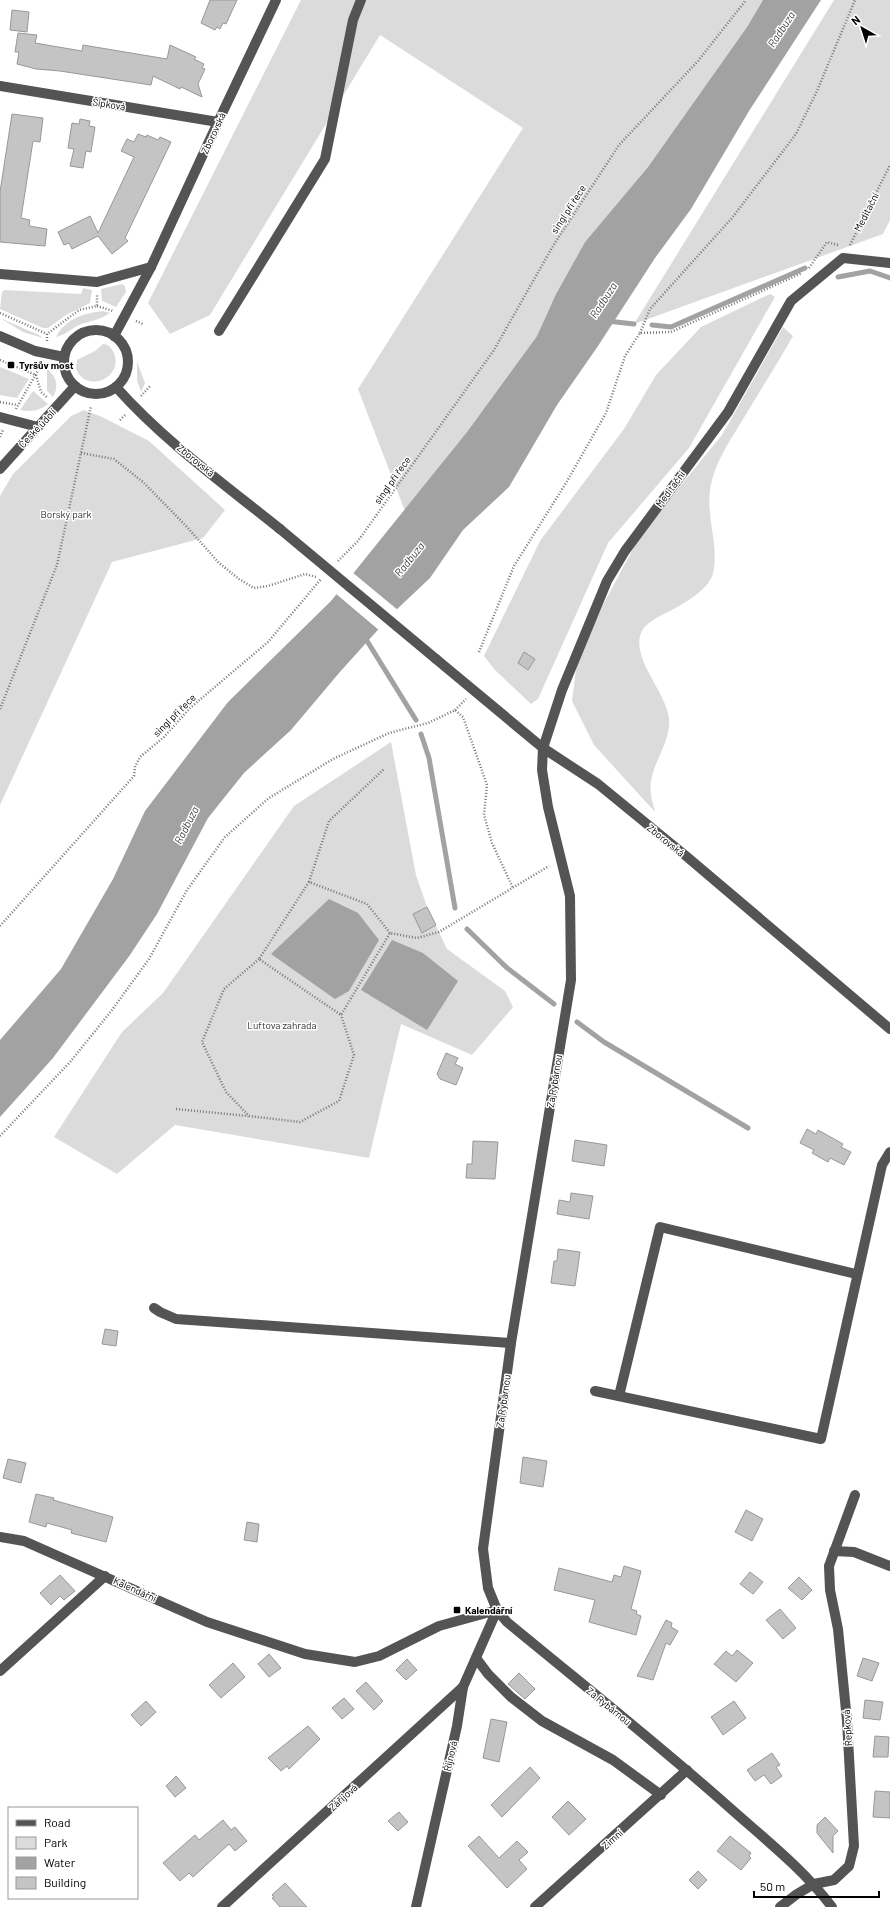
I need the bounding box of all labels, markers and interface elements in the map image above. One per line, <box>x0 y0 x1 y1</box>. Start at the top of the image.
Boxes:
water label: Radbuza <box>765 8 798 49</box>
north arrow <box>842 8 882 48</box>
text: N <box>848 12 862 27</box>
street label: Šípková <box>92 95 126 113</box>
street label: Zborovská <box>198 110 228 156</box>
street label: singl při řece <box>548 182 588 236</box>
street label: Meditační <box>851 191 881 233</box>
water label: Radbuza <box>587 279 620 320</box>
place label: Tyršův most <box>19 359 74 371</box>
marker: Tyršův most <box>6 360 16 370</box>
street label: České údolí <box>16 406 58 450</box>
street label: Zborovská <box>175 441 217 479</box>
street label: singl při řece <box>371 454 413 506</box>
street label: Meditační <box>653 469 687 509</box>
park label: Borský park <box>40 508 92 520</box>
water label: Radbuza <box>391 539 427 579</box>
street label: singl při řece <box>150 691 198 739</box>
water label: Radbuza <box>171 804 201 846</box>
street label: Zborovská <box>645 821 687 859</box>
park label: Luftova zahrada <box>247 1019 317 1031</box>
street label: Za Rybárnou <box>544 1054 564 1108</box>
street label: Za Rybárnou <box>493 1374 513 1428</box>
street label: Kalendářní <box>112 1574 158 1604</box>
place label: Kalendářní <box>465 1604 513 1616</box>
marker: Kalendářní <box>452 1605 462 1615</box>
street label: Za Rybárnou <box>584 1684 634 1728</box>
street label: Řepková <box>840 1709 854 1747</box>
street label: Říjnová <box>441 1740 459 1772</box>
street label: Zářijová <box>326 1781 360 1813</box>
legend <box>8 1807 138 1899</box>
text: Road <box>44 1815 71 1829</box>
street label: Zimní <box>599 1827 625 1851</box>
text: Park <box>44 1835 68 1849</box>
text: Water <box>44 1855 76 1869</box>
scale bar <box>754 1873 879 1899</box>
text: Building <box>44 1875 86 1889</box>
text: 50 m <box>760 1879 785 1893</box>

